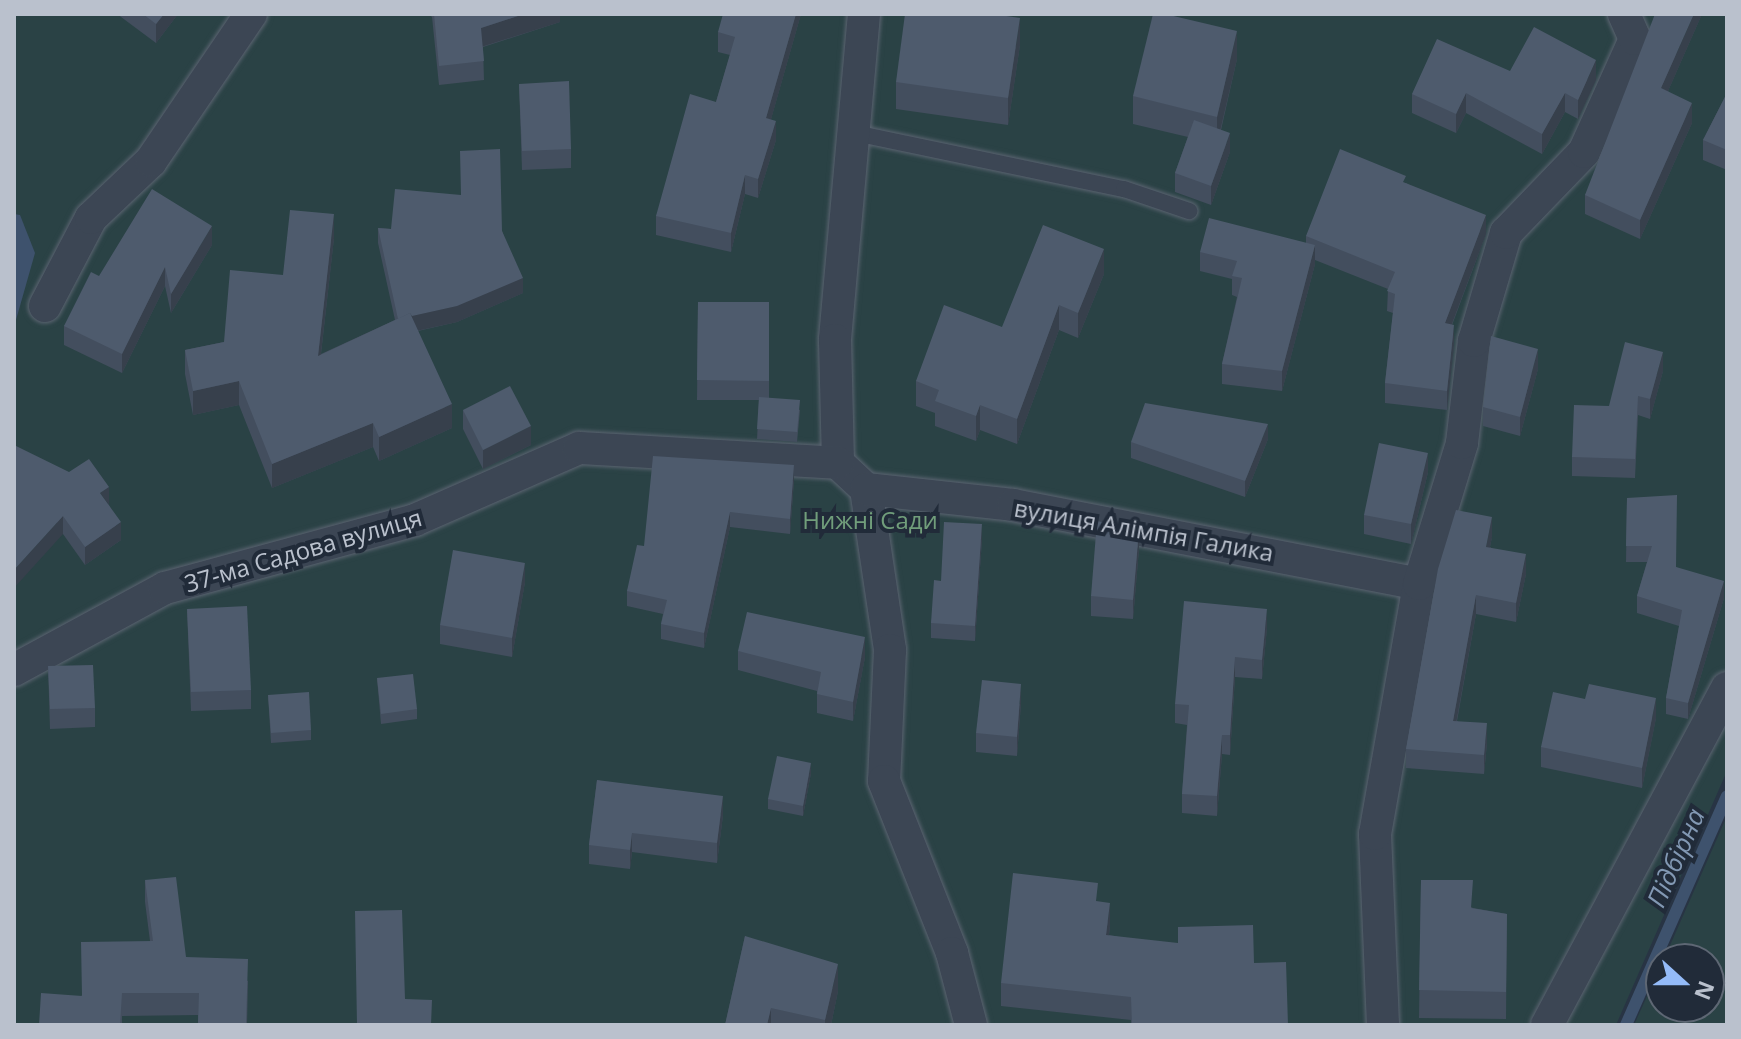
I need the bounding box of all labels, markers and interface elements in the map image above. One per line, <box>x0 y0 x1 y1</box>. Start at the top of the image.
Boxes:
street label: вулиця Алімпія Галика <box>1012 493 1276 567</box>
street label: 37-ма Садова вулиця <box>181 502 425 598</box>
park label: Нижні Сади <box>802 506 938 534</box>
water label: Підбірна <box>1640 804 1712 912</box>
north arrow <box>1645 943 1725 1023</box>
text: N <box>1688 977 1723 1005</box>

